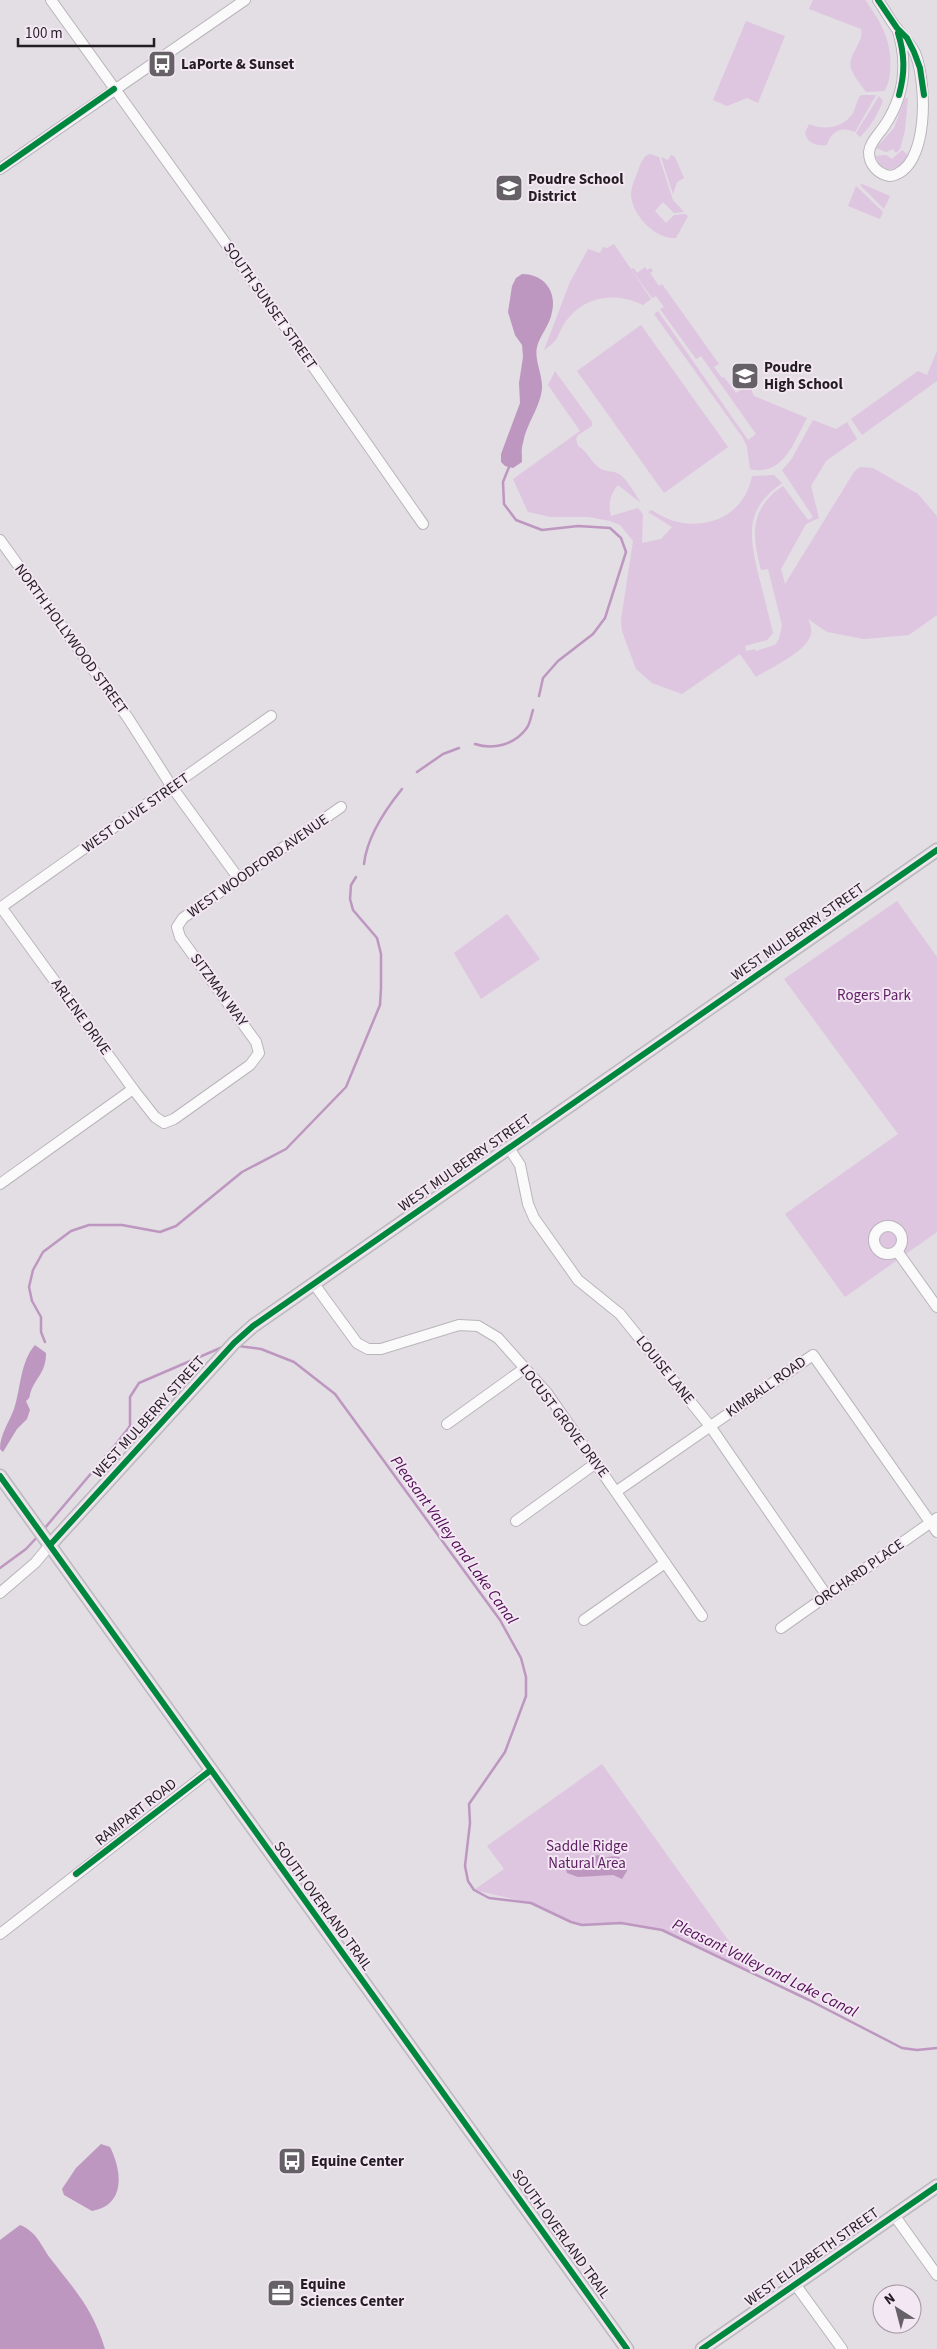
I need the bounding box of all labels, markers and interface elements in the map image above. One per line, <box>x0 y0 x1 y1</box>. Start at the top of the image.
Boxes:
scale bar <box>18 15 154 47</box>
text: 100 m <box>25 23 63 44</box>
bus stop icon: LaPorte & Sunset <box>147 49 177 79</box>
place label: LaPorte & Sunset <box>181 54 295 75</box>
place label: Poudre School District <box>528 169 624 207</box>
school or university icon: Poudre School District <box>494 173 524 203</box>
street label: SOUTH SUNSET STREET <box>218 238 322 374</box>
place label: Poudre High School <box>764 357 843 395</box>
school or university icon: Poudre High School <box>730 361 760 391</box>
street label: NORTH HOLLYWOOD STREET <box>9 560 133 718</box>
street label: WEST OLIVE STREET <box>78 768 194 858</box>
street label: WEST WOODFORD AVENUE <box>183 809 333 923</box>
street label: WEST MULBERRY STREET <box>727 878 869 986</box>
street label: SITZMAN WAY <box>185 949 253 1032</box>
street label: ARLENE DRIVE <box>46 974 116 1060</box>
park label: Rogers Park <box>837 985 911 1006</box>
street label: WEST MULBERRY STREET <box>394 1109 536 1217</box>
street label: LOUISE LANE <box>631 1331 699 1409</box>
street label: WEST MULBERRY STREET <box>88 1351 210 1483</box>
street label: KIMBALL ROAD <box>722 1351 810 1423</box>
street label: LOCUST GROVE DRIVE <box>514 1360 614 1482</box>
water label: Pleasant Valley and Lake Canal <box>385 1451 523 1629</box>
street label: ORCHARD PLACE <box>810 1534 909 1612</box>
street label: RAMPART ROAD <box>91 1773 181 1851</box>
park label: Saddle Ridge Natural Area <box>546 1836 628 1874</box>
street label: SOUTH OVERLAND TRAIL <box>269 1837 377 1975</box>
water label: Pleasant Valley and Lake Canal <box>669 1913 861 2023</box>
bus stop icon: Equine Center <box>277 2146 307 2176</box>
place label: Equine Center <box>311 2151 404 2172</box>
street label: SOUTH OVERLAND TRAIL <box>507 2165 615 2303</box>
street label: WEST ELIZABETH STREET <box>741 2203 883 2311</box>
place label: Equine Sciences Center <box>300 2274 404 2312</box>
office icon: Equine Sciences Center <box>266 2278 296 2308</box>
north arrow <box>872 2284 922 2334</box>
text: N <box>880 2288 900 2310</box>

